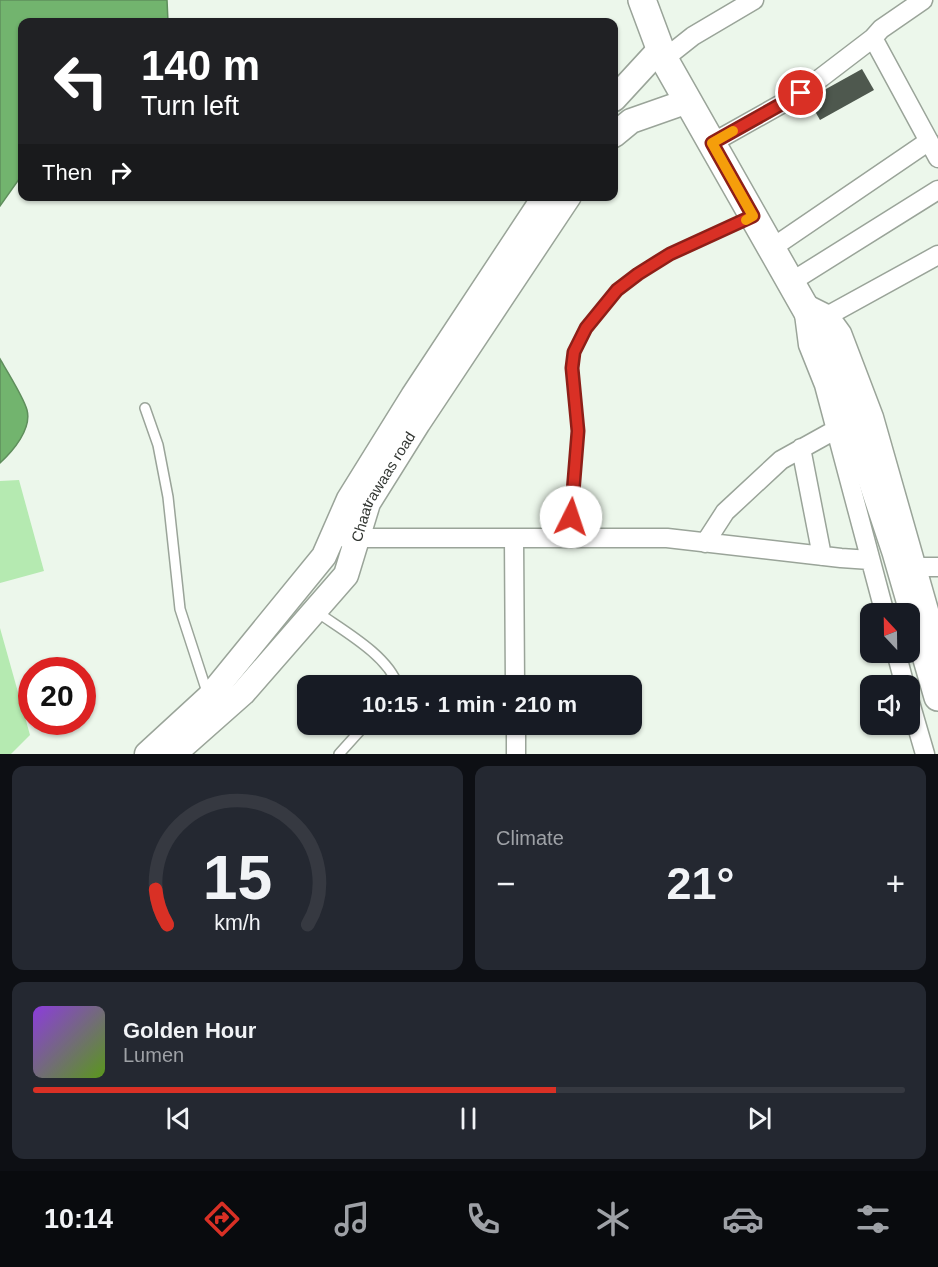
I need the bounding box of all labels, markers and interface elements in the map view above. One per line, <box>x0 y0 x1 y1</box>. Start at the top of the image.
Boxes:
icon: left <box>42 42 120 120</box>
text: 140 m <box>141 42 260 89</box>
pin <box>775 67 826 118</box>
icon: arrive <box>784 76 817 109</box>
text: Turn left <box>141 91 239 121</box>
icon: right <box>104 156 137 189</box>
text: Then <box>42 160 92 185</box>
street label: Chaatrawaas road <box>348 428 418 544</box>
position arrow <box>539 485 603 549</box>
north arrow <box>860 603 920 663</box>
map controls <box>860 603 920 735</box>
speed limit sign: 20 <box>18 657 96 735</box>
button: sound <box>860 675 920 735</box>
text: 10:15 · 1 min · 210 m <box>362 692 577 717</box>
text: Climate <box>496 827 564 849</box>
text: 15 <box>203 843 272 912</box>
text: 21° <box>666 858 735 909</box>
text: − <box>496 865 515 902</box>
text: + <box>886 865 905 902</box>
text: km/h <box>214 911 261 935</box>
text: Golden Hour <box>123 1018 256 1043</box>
text: Lumen <box>123 1044 184 1066</box>
icon: previous <box>162 1102 195 1135</box>
icon: pause <box>452 1102 485 1135</box>
icon: next <box>743 1102 776 1135</box>
icon: directions <box>201 1198 243 1240</box>
icon: music <box>331 1198 373 1240</box>
icon: phone <box>462 1198 504 1240</box>
icon: climate <box>592 1198 634 1240</box>
icon: car <box>722 1198 764 1240</box>
icon: filters <box>852 1198 894 1240</box>
text: 10:14 <box>44 1204 113 1234</box>

